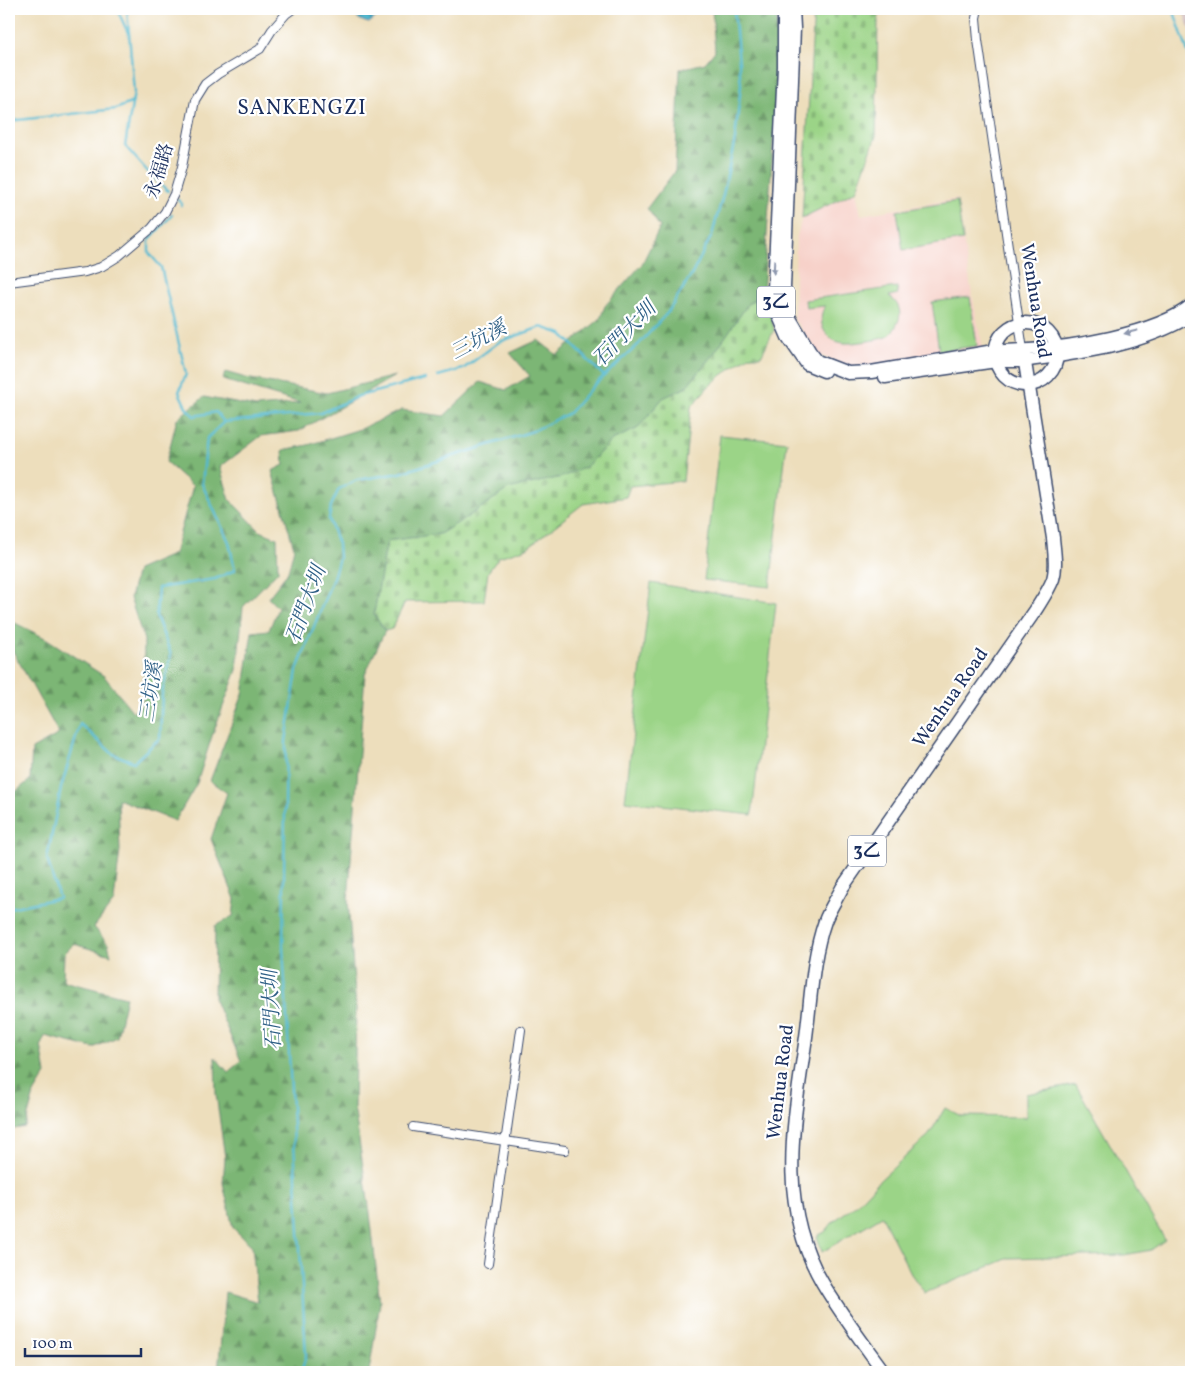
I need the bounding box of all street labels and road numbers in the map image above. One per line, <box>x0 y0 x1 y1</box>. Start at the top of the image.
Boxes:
street label: 永福路 <box>139 140 181 202</box>
street label: Wenhua Road <box>1013 242 1057 360</box>
road number: 3乙 <box>757 286 795 318</box>
street label: Wenhua Road <box>907 643 995 753</box>
road number: 3乙 <box>848 836 886 866</box>
street label: Wenhua Road <box>761 1023 801 1141</box>

